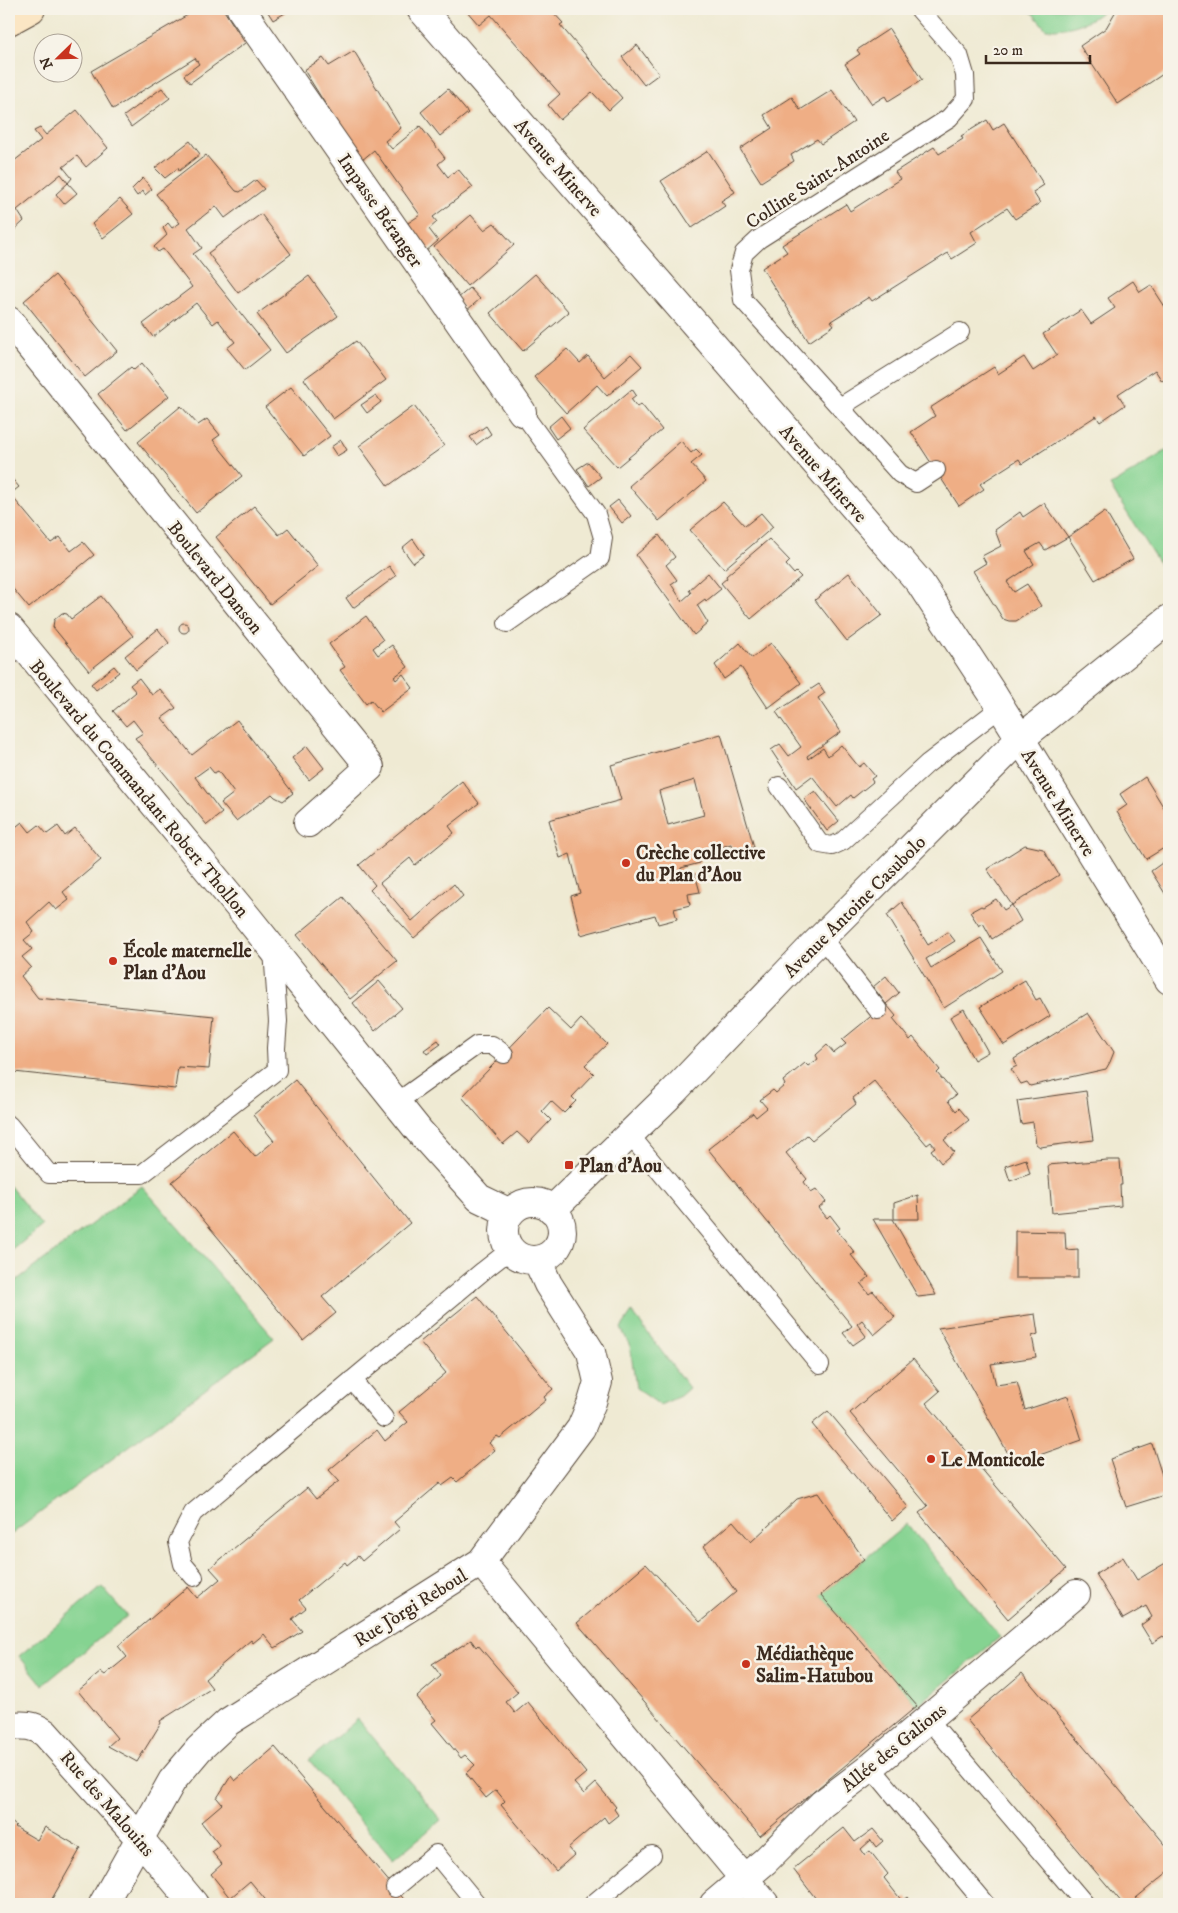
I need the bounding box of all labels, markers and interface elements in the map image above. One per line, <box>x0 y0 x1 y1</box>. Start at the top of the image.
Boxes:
north arrow <box>32 32 82 82</box>
scale bar <box>986 32 1089 64</box>
text: 20 m <box>993 41 1023 60</box>
text: N <box>36 53 57 71</box>
street label: Avenue Minerve <box>509 114 607 222</box>
street label: Colline Saint-Antoine <box>742 124 894 234</box>
street label: Impasse Béranger <box>332 150 427 272</box>
street label: Avenue Minerve <box>774 420 872 528</box>
street label: Boulevard Danson <box>162 517 267 639</box>
street label: Boulevard du Commandant Robert Thollon <box>24 655 254 923</box>
street label: Avenue Minerve <box>1016 745 1100 861</box>
street label: Avenue Antoine Casubolo <box>779 831 931 983</box>
place label: Crèche collective du Plan d'Aou <box>636 842 766 887</box>
marker: Crèche collective du Plan d'Aou <box>620 857 632 869</box>
place label: École maternelle Plan d'Aou <box>123 938 252 985</box>
marker: École maternelle Plan d'Aou <box>107 955 119 967</box>
place label: Plan d'Aou <box>579 1155 662 1178</box>
marker: Plan d'Aou <box>563 1159 575 1171</box>
place label: Le Monticole <box>941 1449 1045 1472</box>
marker: Le Monticole <box>925 1453 937 1465</box>
street label: Rue Jòrgi Reboul <box>350 1564 472 1652</box>
place label: Médiathèque Salim-Hatubou <box>756 1643 873 1688</box>
marker: Médiathèque Salim-Hatubou <box>740 1658 752 1670</box>
street label: Allée des Galions <box>837 1699 951 1798</box>
street label: Rue des Malouins <box>55 1747 159 1861</box>

